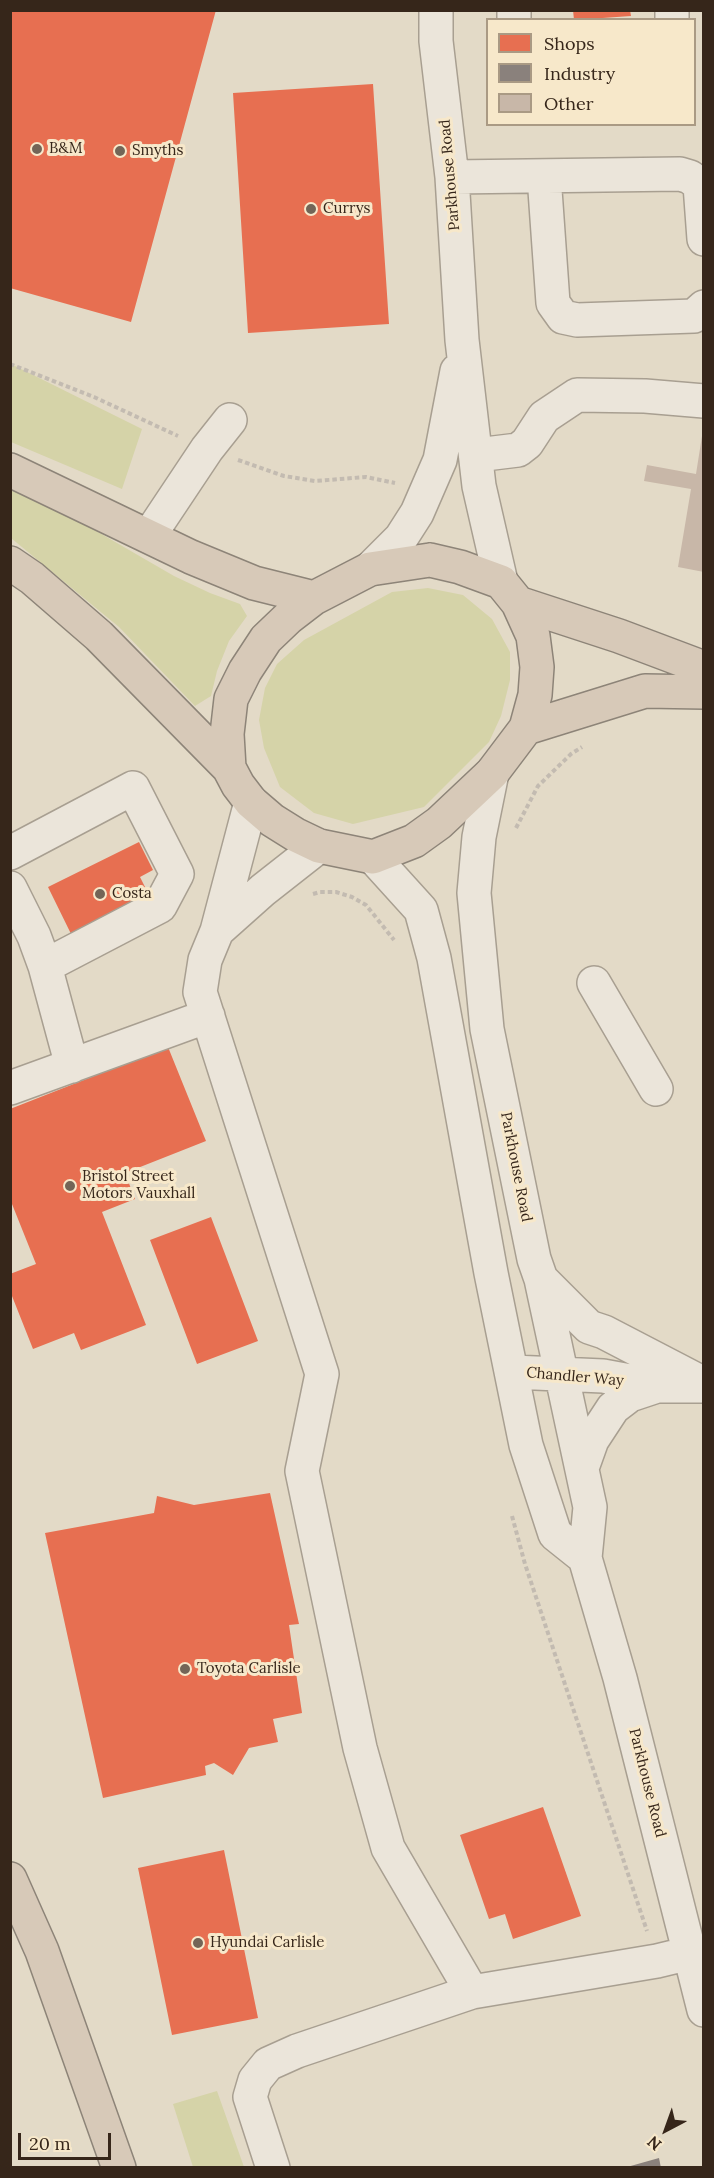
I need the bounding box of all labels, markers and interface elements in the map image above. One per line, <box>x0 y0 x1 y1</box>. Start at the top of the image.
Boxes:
legend <box>486 18 696 126</box>
text: Shops <box>544 32 595 55</box>
text: Industry <box>544 62 615 85</box>
text: Other <box>544 92 594 115</box>
street label: Parkhouse Road <box>436 119 464 231</box>
place label: B&M <box>49 140 83 158</box>
marker: B&M <box>30 142 44 156</box>
place label: Smyths <box>132 142 183 160</box>
marker: Smyths <box>113 144 127 158</box>
place label: Currys <box>323 200 371 218</box>
marker: Currys <box>304 202 318 216</box>
place label: Costa <box>112 885 152 903</box>
marker: Costa <box>93 887 107 901</box>
street label: Parkhouse Road <box>497 1110 535 1224</box>
place label: Bristol Street Motors Vauxhall <box>82 1168 195 1203</box>
marker: Bristol Street Motors Vauxhall <box>63 1179 77 1193</box>
street label: Chandler Way <box>526 1364 624 1390</box>
place label: Toyota Carlisle <box>197 1660 301 1678</box>
marker: Toyota Carlisle <box>178 1662 192 1676</box>
street label: Parkhouse Road <box>625 1727 669 1839</box>
place label: Hyundai Carlisle <box>210 1934 324 1952</box>
marker: Hyundai Carlisle <box>191 1936 205 1950</box>
north arrow <box>636 2100 696 2160</box>
scale bar <box>21 2121 114 2159</box>
text: 20 m <box>29 2132 71 2155</box>
text: N <box>643 2132 665 2155</box>

